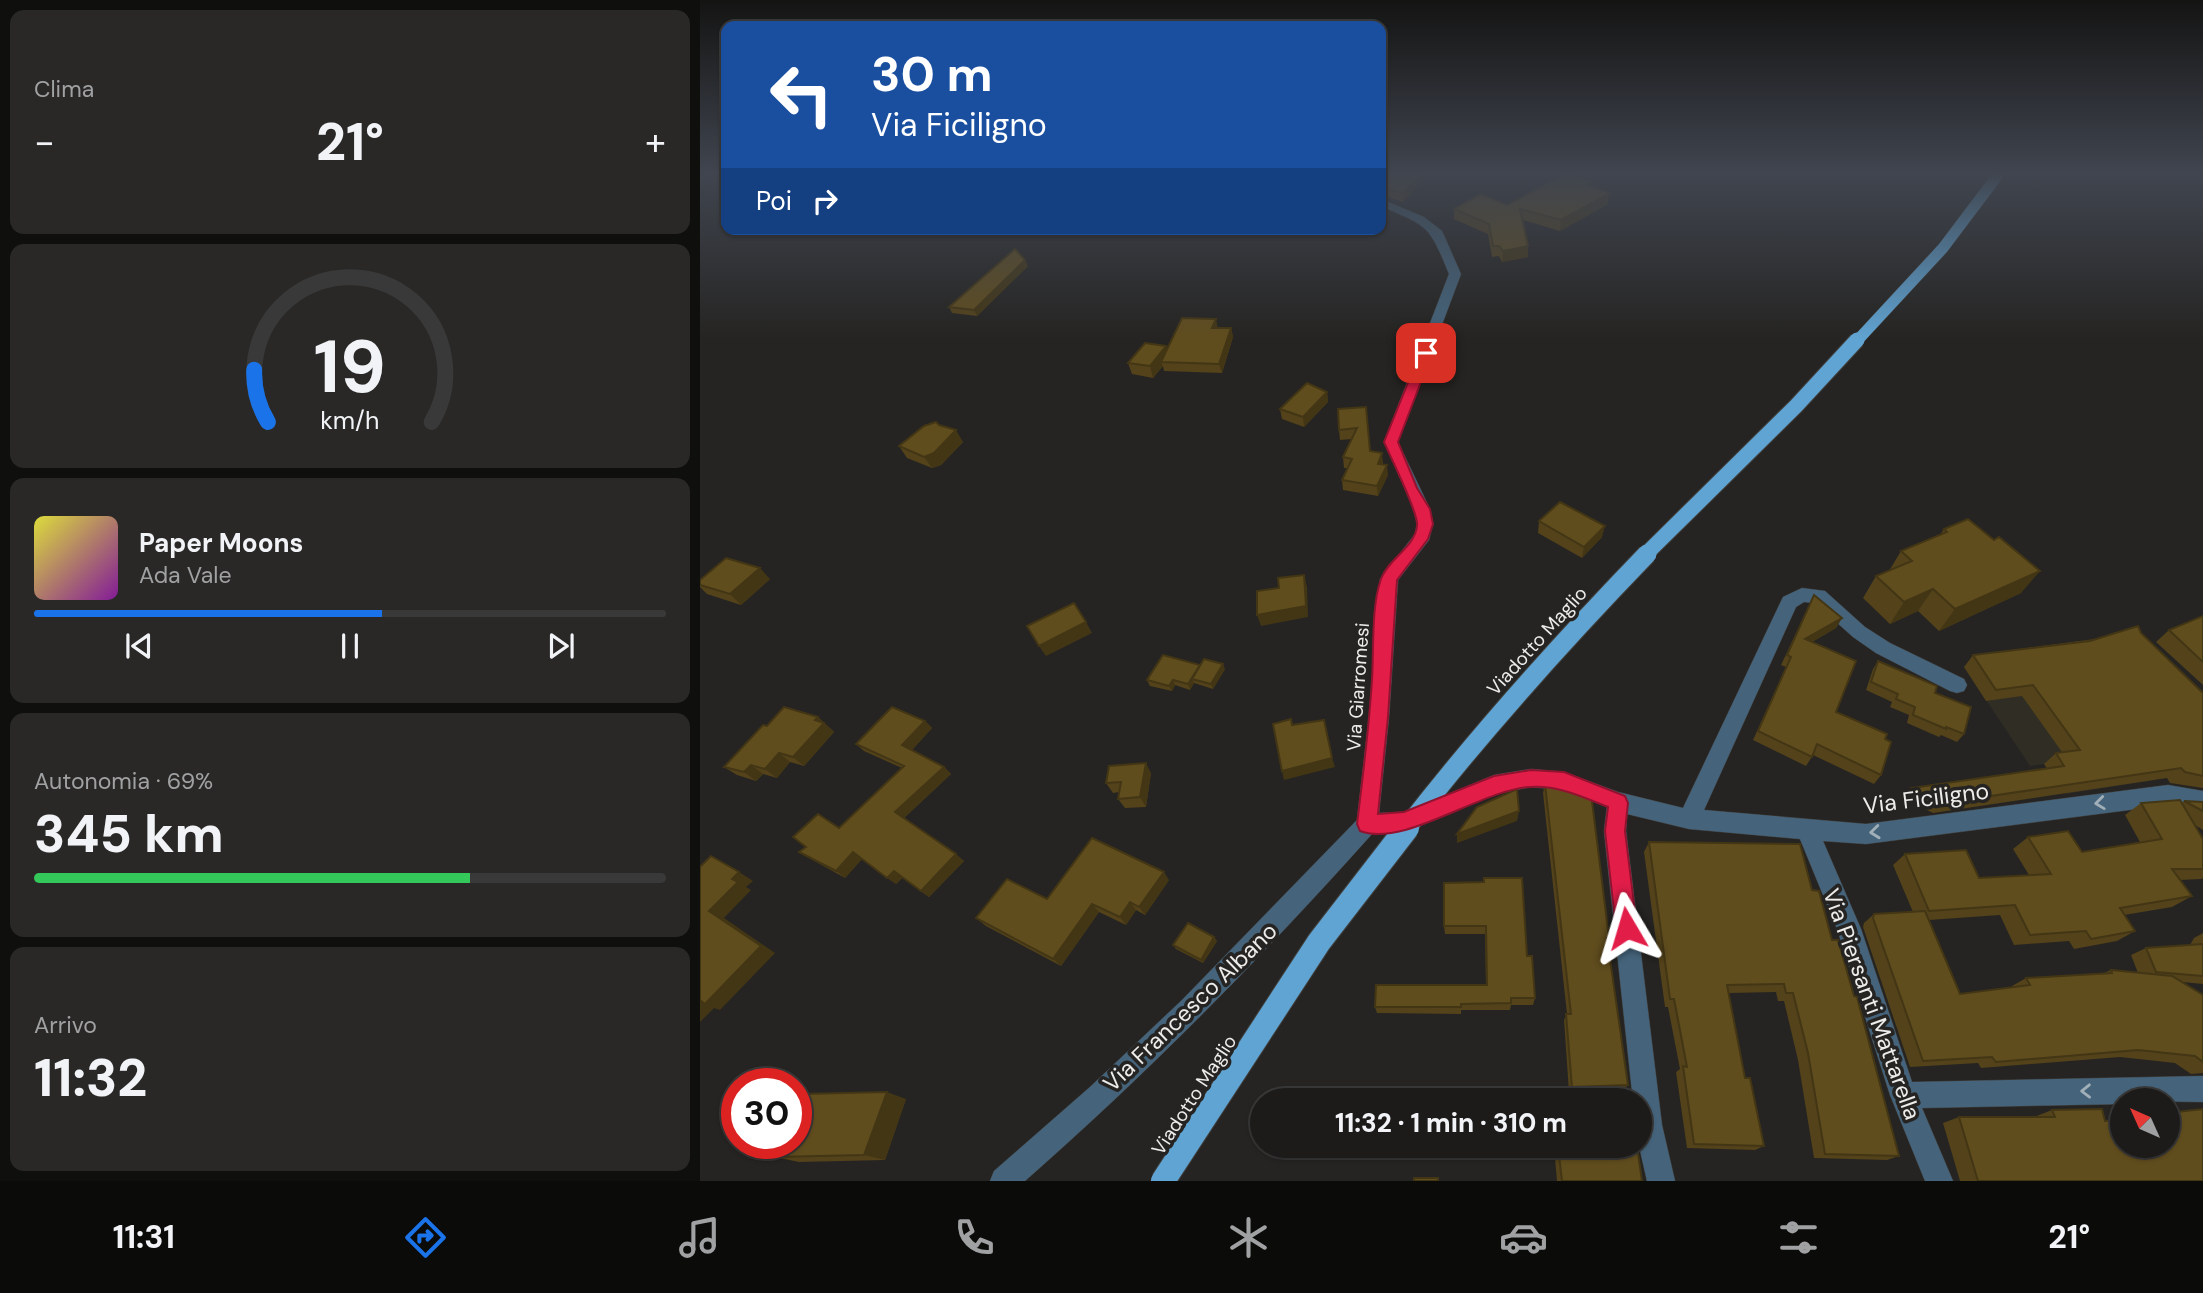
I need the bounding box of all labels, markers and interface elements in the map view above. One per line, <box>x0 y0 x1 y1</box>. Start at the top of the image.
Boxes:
text: 30 m <box>871 42 993 106</box>
icon: left <box>756 49 847 140</box>
text: Clima <box>34 74 94 104</box>
text: Via Ficiligno <box>871 104 1047 146</box>
text: 21° <box>316 108 384 176</box>
text: − <box>34 117 55 167</box>
text: + <box>645 117 666 167</box>
icon: right <box>806 182 844 220</box>
text: Poi <box>756 184 792 218</box>
text: 19 <box>314 321 386 416</box>
pin <box>1396 323 1456 383</box>
icon: arrive <box>1407 334 1445 372</box>
text: km/h <box>320 404 380 437</box>
text: Paper Moons <box>139 526 303 560</box>
text: Ada Vale <box>139 560 232 590</box>
street label: Viadotto Maglio <box>1481 581 1593 701</box>
street label: Via Giarromesi <box>1341 622 1375 752</box>
icon: previous <box>120 627 158 665</box>
icon: pause <box>331 627 369 665</box>
icon: next <box>542 627 580 665</box>
text: Autonomia · 69% <box>34 766 213 796</box>
street label: Via Ficiligno <box>1861 775 1991 821</box>
one-way arrow <box>2094 795 2106 810</box>
text: 345 km <box>34 800 224 868</box>
one-way arrow <box>1869 824 1880 839</box>
street label: Via Piersanti Mattarella <box>1816 884 1928 1124</box>
position arrow <box>1590 891 1664 965</box>
street label: Via Francesco Albano <box>1097 916 1283 1098</box>
text: Arrivo <box>34 1010 97 1040</box>
street label: Viadotto Maglio <box>1146 1030 1242 1160</box>
text: 11:32 <box>34 1044 147 1112</box>
speed limit sign: 30 <box>721 1068 812 1159</box>
one-way arrow <box>2080 1083 2091 1099</box>
north arrow <box>2110 1088 2180 1158</box>
map controls <box>2110 1088 2180 1158</box>
text: 11:32 · 1 min · 310 m <box>1335 1106 1567 1140</box>
icon: directions <box>401 1213 450 1262</box>
icon: music <box>675 1213 724 1262</box>
icon: phone <box>950 1213 999 1262</box>
icon: climate <box>1224 1213 1273 1262</box>
icon: car <box>1499 1213 1548 1262</box>
icon: filters <box>1774 1213 1823 1262</box>
text: 11:31 <box>113 1216 175 1258</box>
text: 21° <box>2048 1216 2090 1258</box>

